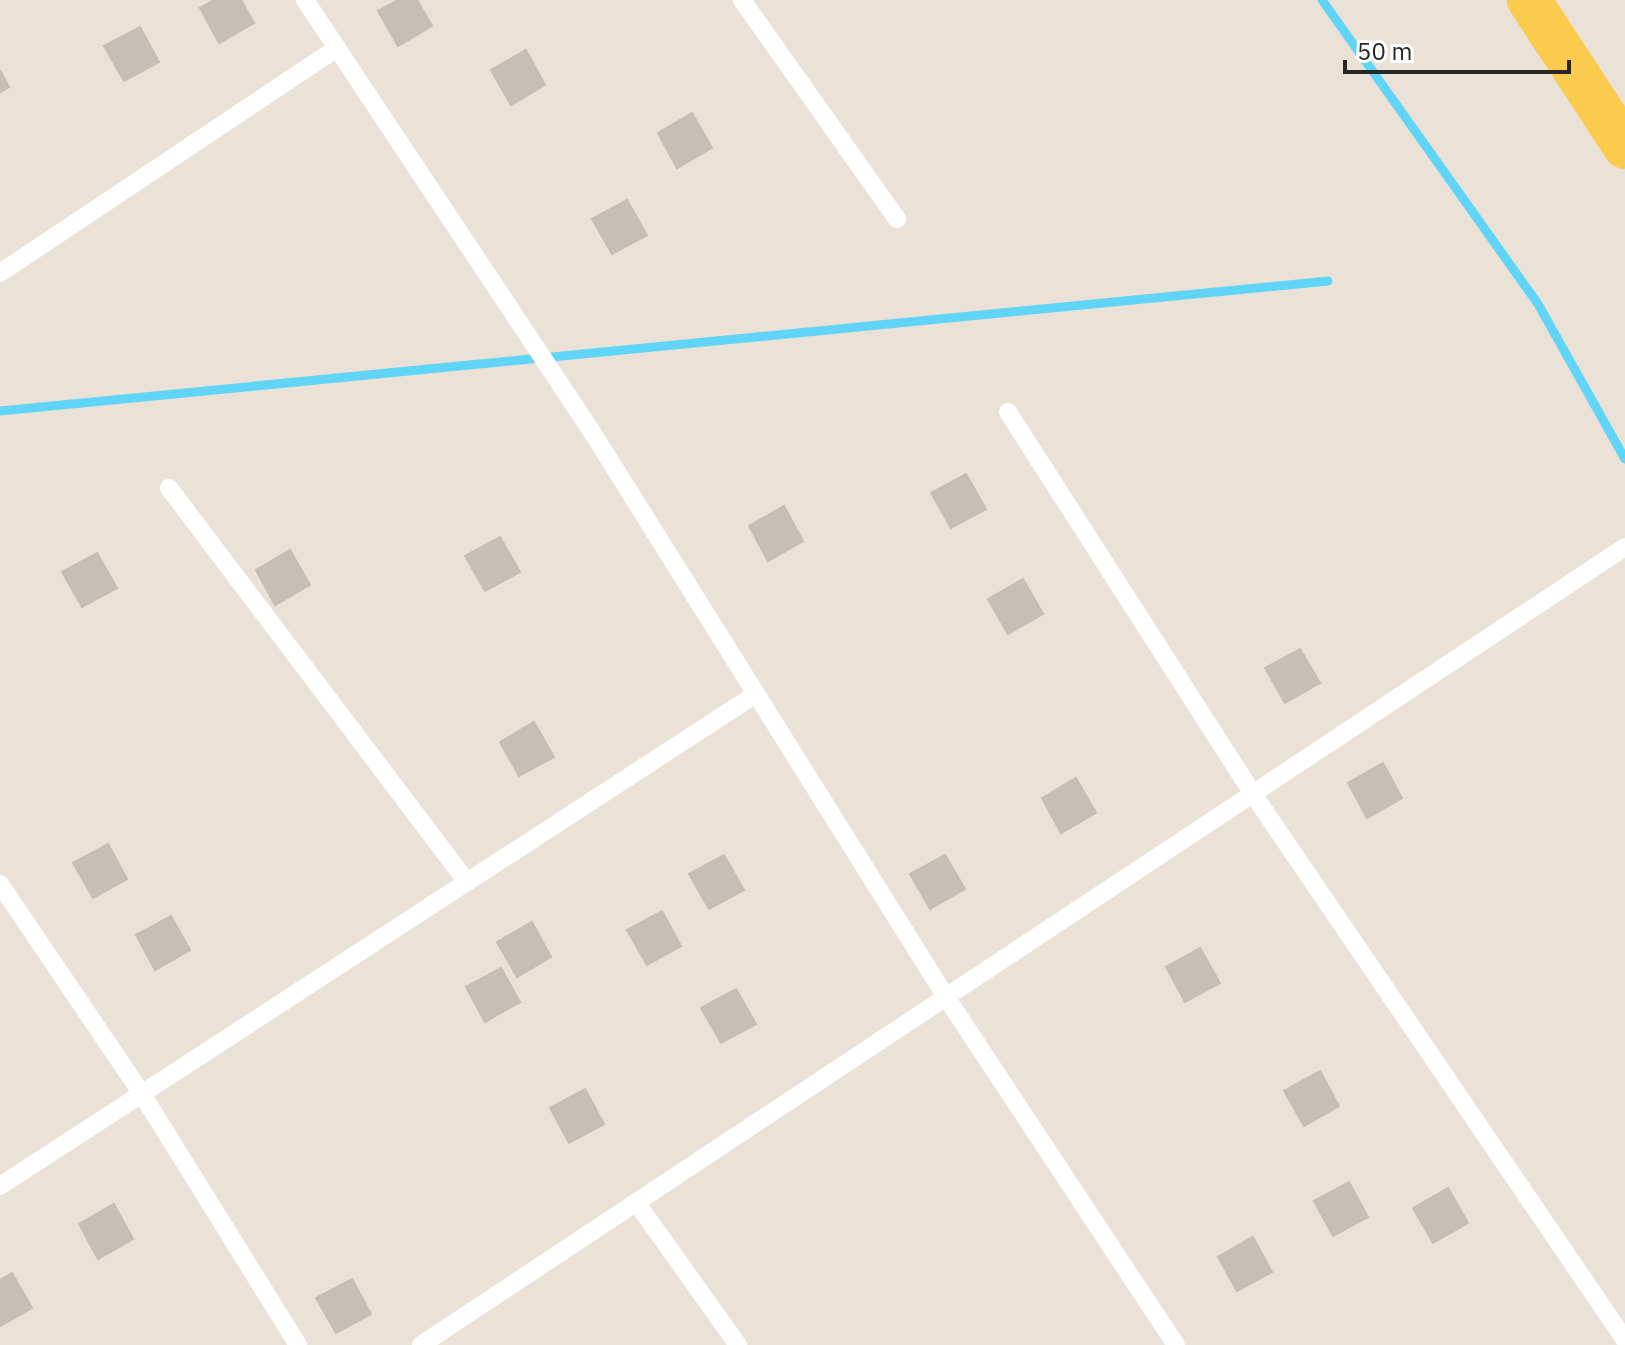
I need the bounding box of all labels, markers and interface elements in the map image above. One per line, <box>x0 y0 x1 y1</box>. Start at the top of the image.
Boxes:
scale bar <box>1345 24 1569 74</box>
text: 50 m <box>1357 35 1412 67</box>

